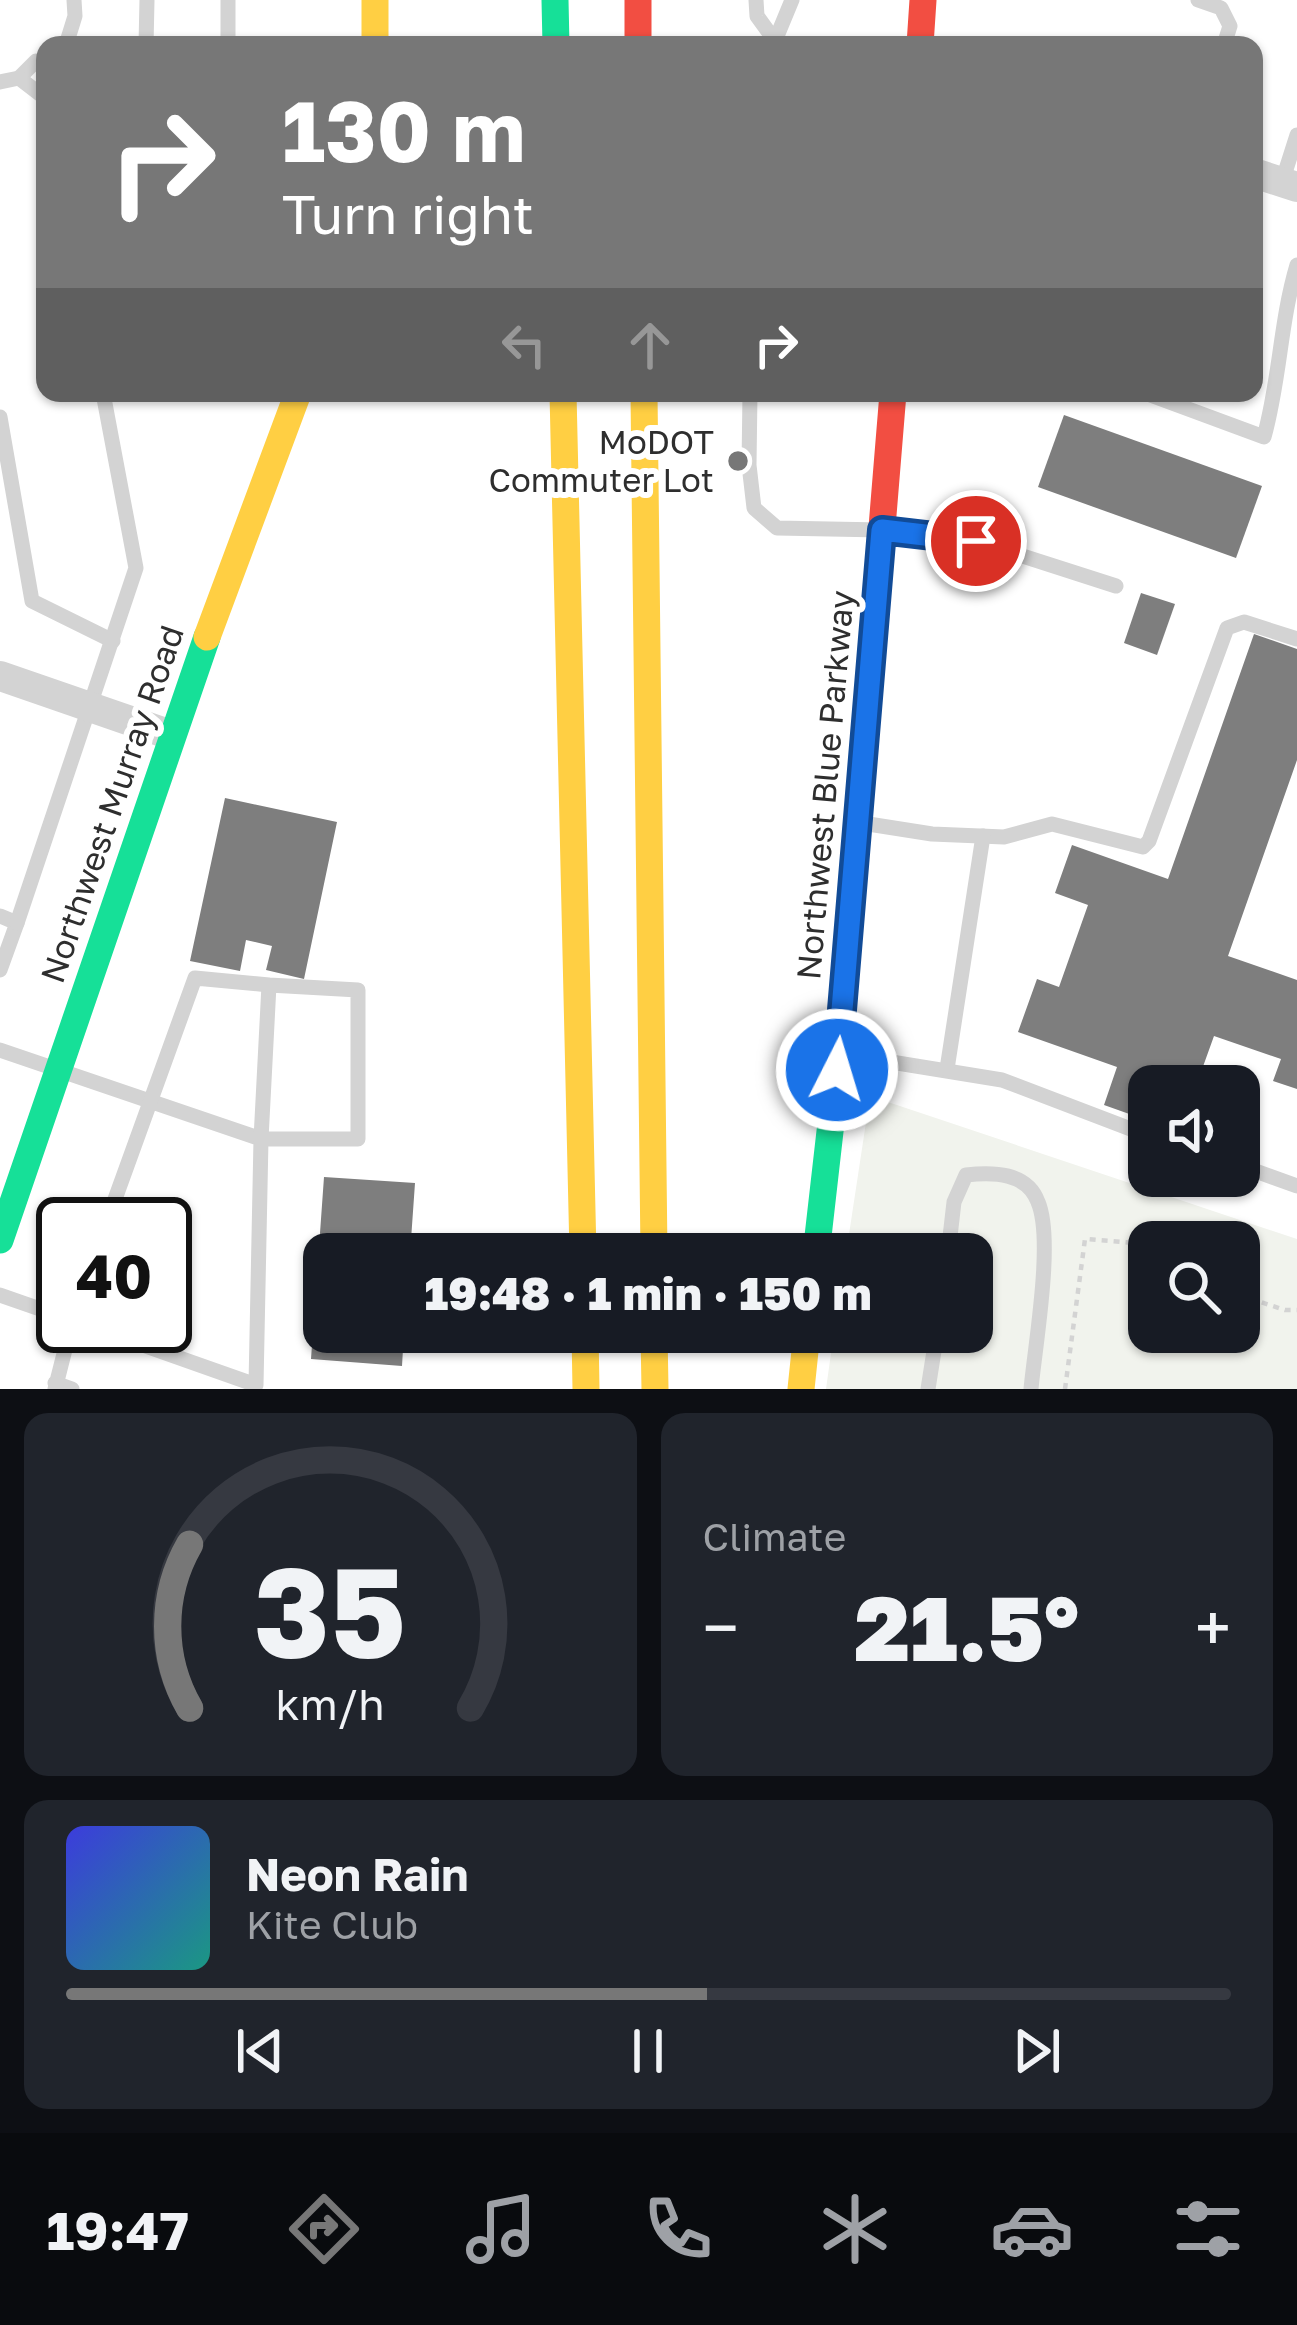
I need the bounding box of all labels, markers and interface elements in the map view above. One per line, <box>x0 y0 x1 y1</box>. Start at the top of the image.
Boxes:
text: 130 m <box>282 80 526 180</box>
icon: right <box>84 84 240 240</box>
text: Turn right <box>282 181 534 246</box>
icon: left <box>491 312 557 378</box>
icon: ahead <box>617 312 683 378</box>
icon: right <box>743 312 809 378</box>
place label: MoDOT Commuter Lot <box>488 422 714 499</box>
marker: MoDOT Commuter Lot <box>725 448 751 474</box>
pin <box>925 490 1027 592</box>
icon: arrive <box>943 508 1009 574</box>
street label: Northwest Blue Parkway <box>788 589 861 981</box>
street label: Northwest Murray Road <box>32 620 191 988</box>
position arrow <box>774 1007 900 1133</box>
map controls <box>1128 1065 1260 1353</box>
button: sound <box>1128 1065 1260 1197</box>
speed limit sign: 40 <box>36 1197 192 1353</box>
button: search <box>1128 1221 1260 1353</box>
text: 19:48 · 1 min · 150 m <box>424 1266 872 1320</box>
text: Climate <box>703 1513 846 1560</box>
text: 35 <box>254 1535 406 1684</box>
text: 21.5° <box>854 1573 1079 1681</box>
text: − <box>703 1587 739 1667</box>
text: + <box>1195 1587 1231 1667</box>
text: km/h <box>276 1677 385 1728</box>
text: Neon Rain <box>246 1847 469 1901</box>
text: Kite Club <box>246 1901 418 1948</box>
icon: previous <box>227 2018 293 2084</box>
icon: pause <box>615 2018 681 2084</box>
icon: next <box>1004 2018 1070 2084</box>
icon: directions <box>282 2187 366 2271</box>
icon: music <box>459 2187 543 2271</box>
icon: phone <box>636 2187 720 2271</box>
icon: climate <box>813 2187 897 2271</box>
icon: car <box>990 2187 1074 2271</box>
icon: filters <box>1166 2187 1250 2271</box>
text: 19:47 <box>46 2197 189 2262</box>

